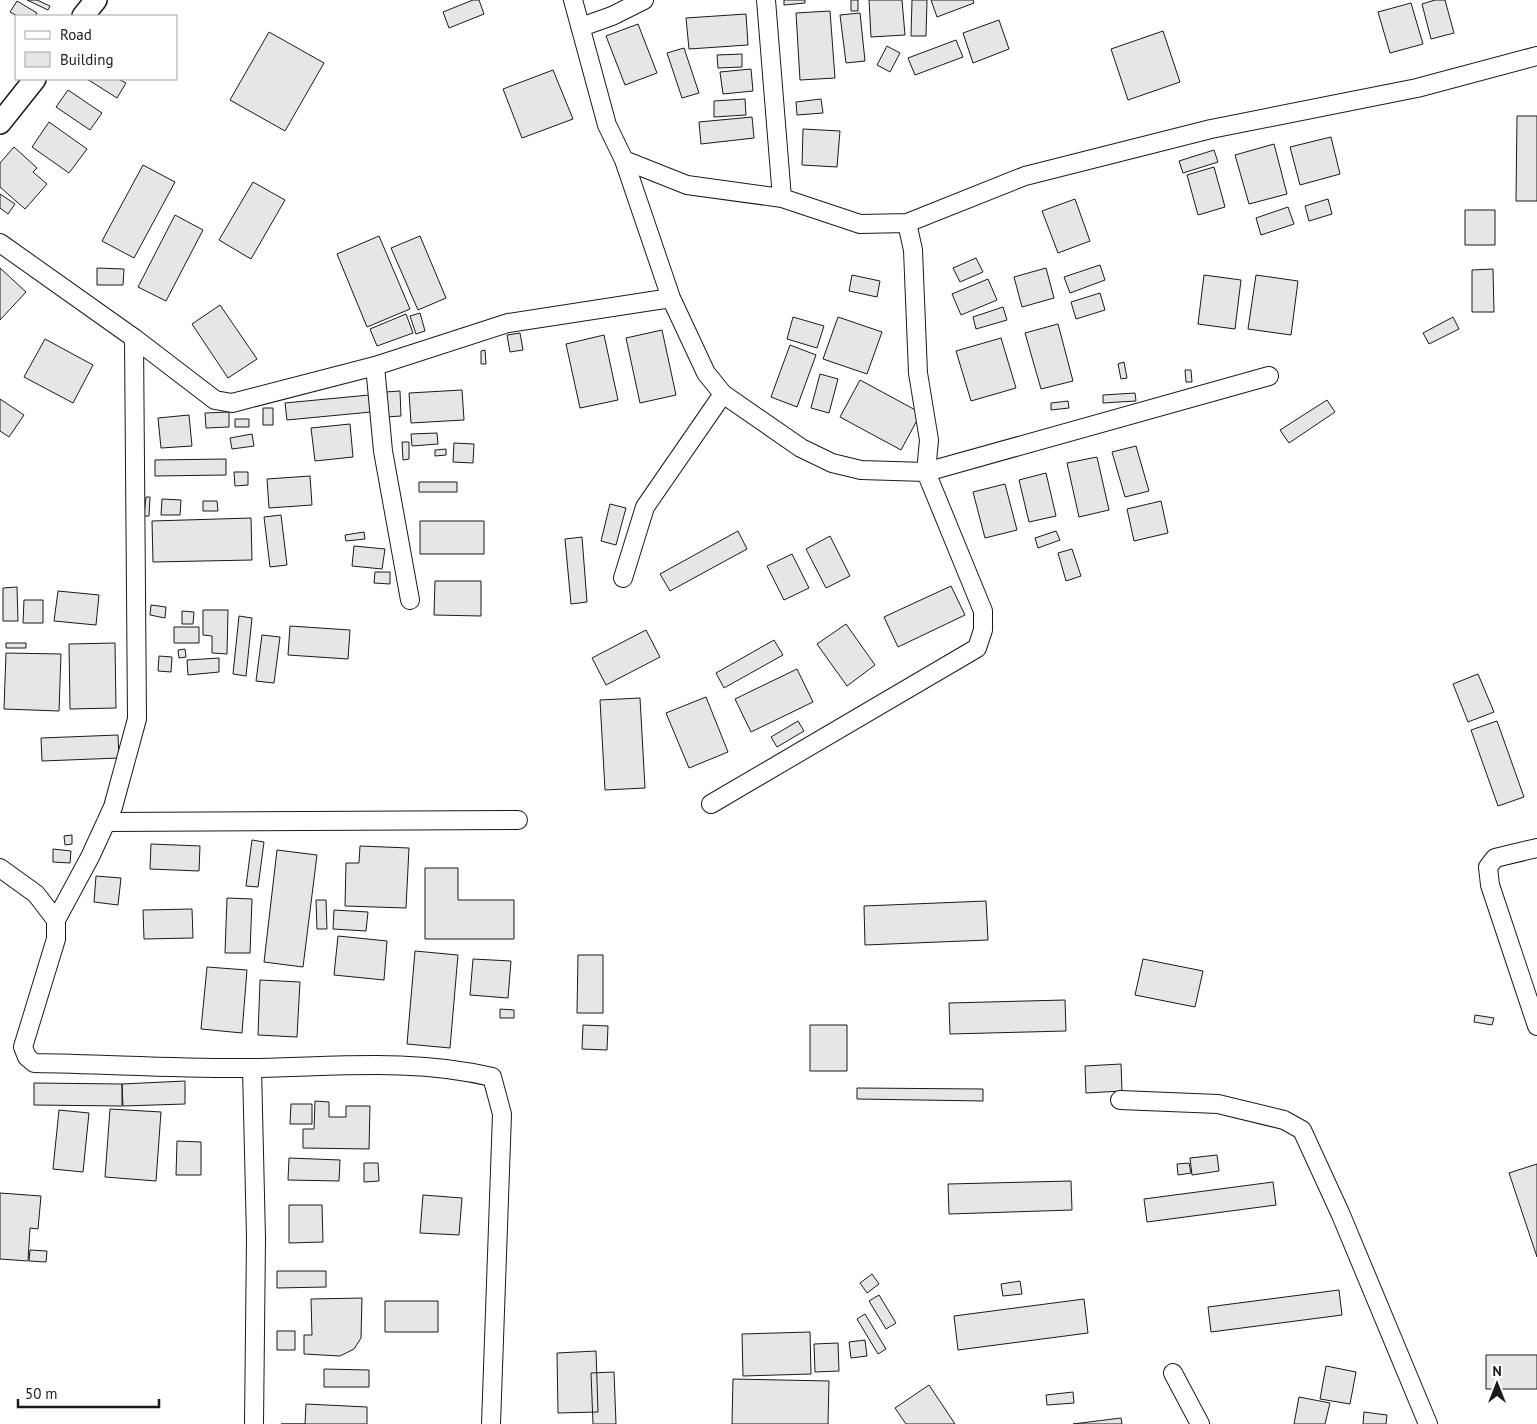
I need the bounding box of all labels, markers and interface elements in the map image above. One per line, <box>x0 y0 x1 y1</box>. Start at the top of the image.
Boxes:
legend <box>15 15 178 80</box>
text: Road <box>60 25 92 44</box>
text: Building <box>60 50 114 69</box>
north arrow <box>1472 1359 1522 1409</box>
text: N <box>1492 1362 1502 1380</box>
scale bar <box>18 1376 159 1408</box>
text: 50 m <box>25 1384 58 1403</box>

